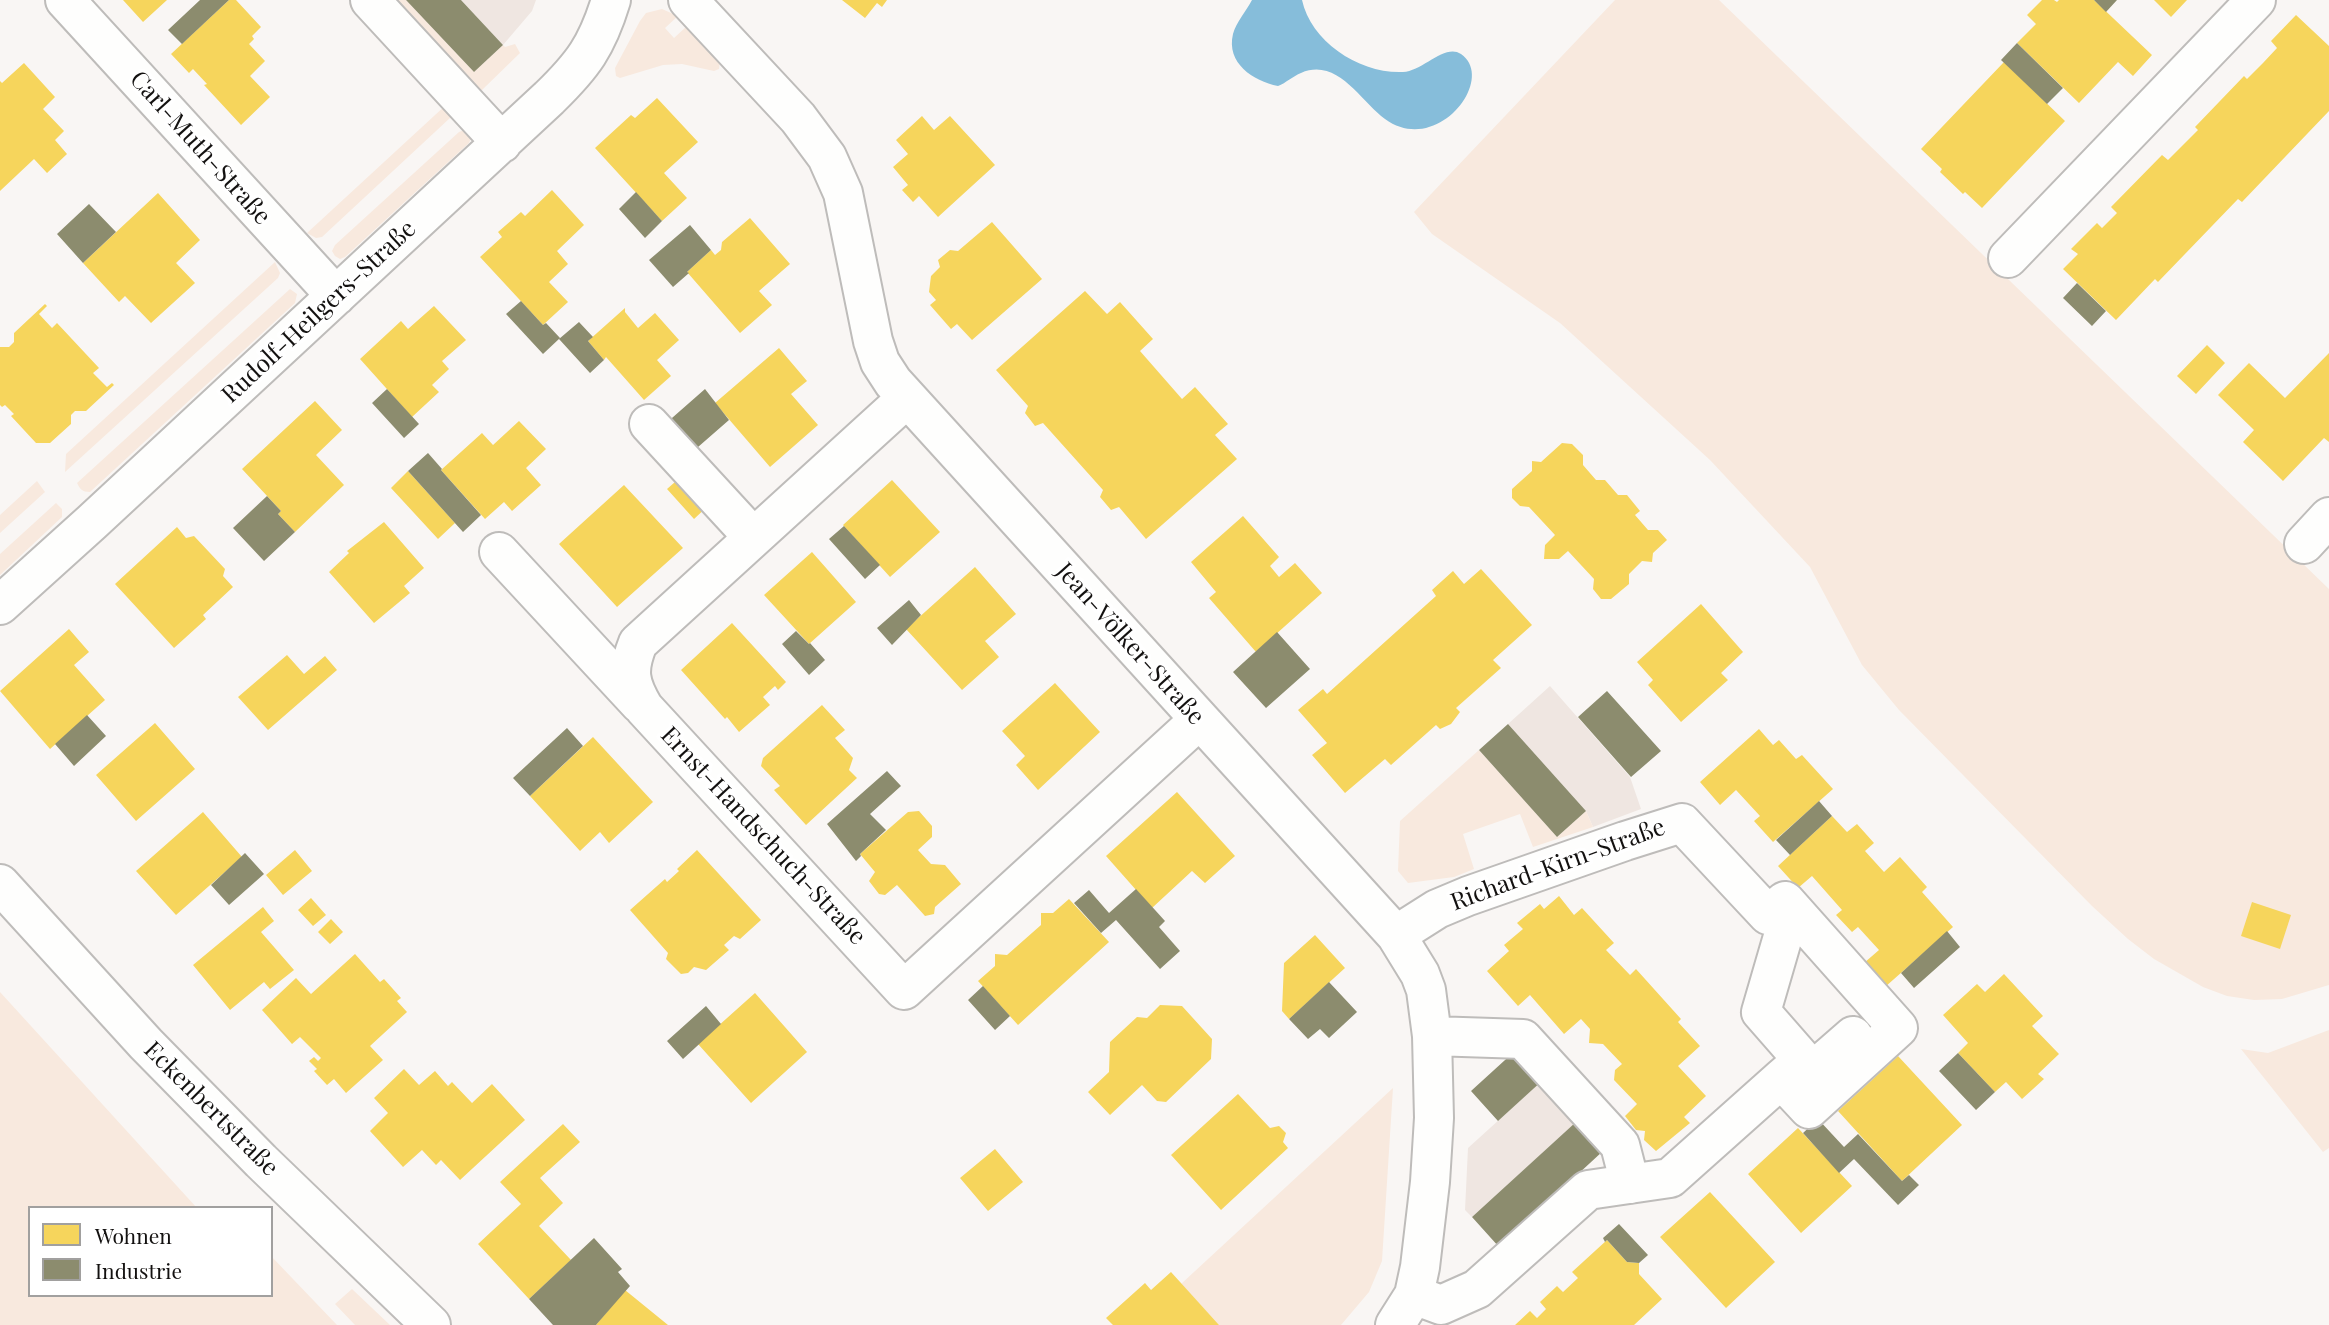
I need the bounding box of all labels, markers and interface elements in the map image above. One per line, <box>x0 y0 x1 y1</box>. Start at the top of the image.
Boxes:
street label: Carl-Muth-Straße <box>124 65 276 231</box>
street label: Rudolf-Heilgers-Straße <box>216 215 422 409</box>
street label: Jean-Völker-Straße <box>1050 557 1210 731</box>
street label: Ernst-Handschuch-Straße <box>655 721 871 951</box>
street label: Richard-Kirn-Straße <box>1447 813 1669 917</box>
street label: Eckenbertstraße <box>138 1036 284 1182</box>
legend <box>28 1206 273 1297</box>
text: Wohnen <box>95 1221 172 1249</box>
text: Industrie <box>95 1256 182 1284</box>

